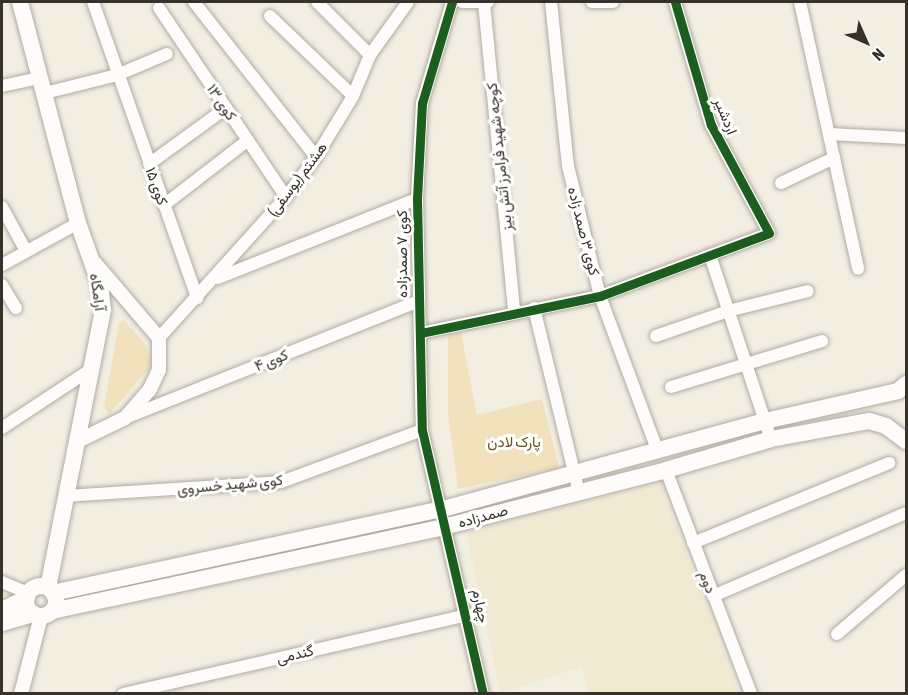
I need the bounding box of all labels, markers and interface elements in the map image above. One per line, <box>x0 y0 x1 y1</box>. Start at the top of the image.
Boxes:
north arrow <box>836 12 896 72</box>
text: N <box>869 45 888 64</box>
street label: کوی ۱۳ <box>203 80 241 124</box>
street label: کوچه شهید فرامرز آتش بیز <box>482 82 516 232</box>
street label: اردشیر <box>711 95 741 137</box>
street label: هشتم (یوسفی) <box>263 138 331 220</box>
street label: کوی ۱۵ <box>142 165 172 207</box>
street label: کوی ۳ صمد زاده <box>564 185 604 277</box>
street label: کوی ۷ صمدزاده <box>393 210 411 298</box>
street label: آرامگاه <box>86 272 110 312</box>
street label: کوی ۴ <box>252 345 290 375</box>
park label: پارک لادن <box>487 433 541 451</box>
street label: کوی شهید خسروی <box>176 470 284 498</box>
street label: صمدزاده <box>456 501 510 531</box>
street label: دوم <box>696 568 720 596</box>
street label: چهارم <box>469 587 493 625</box>
street label: گندمی <box>275 641 315 667</box>

